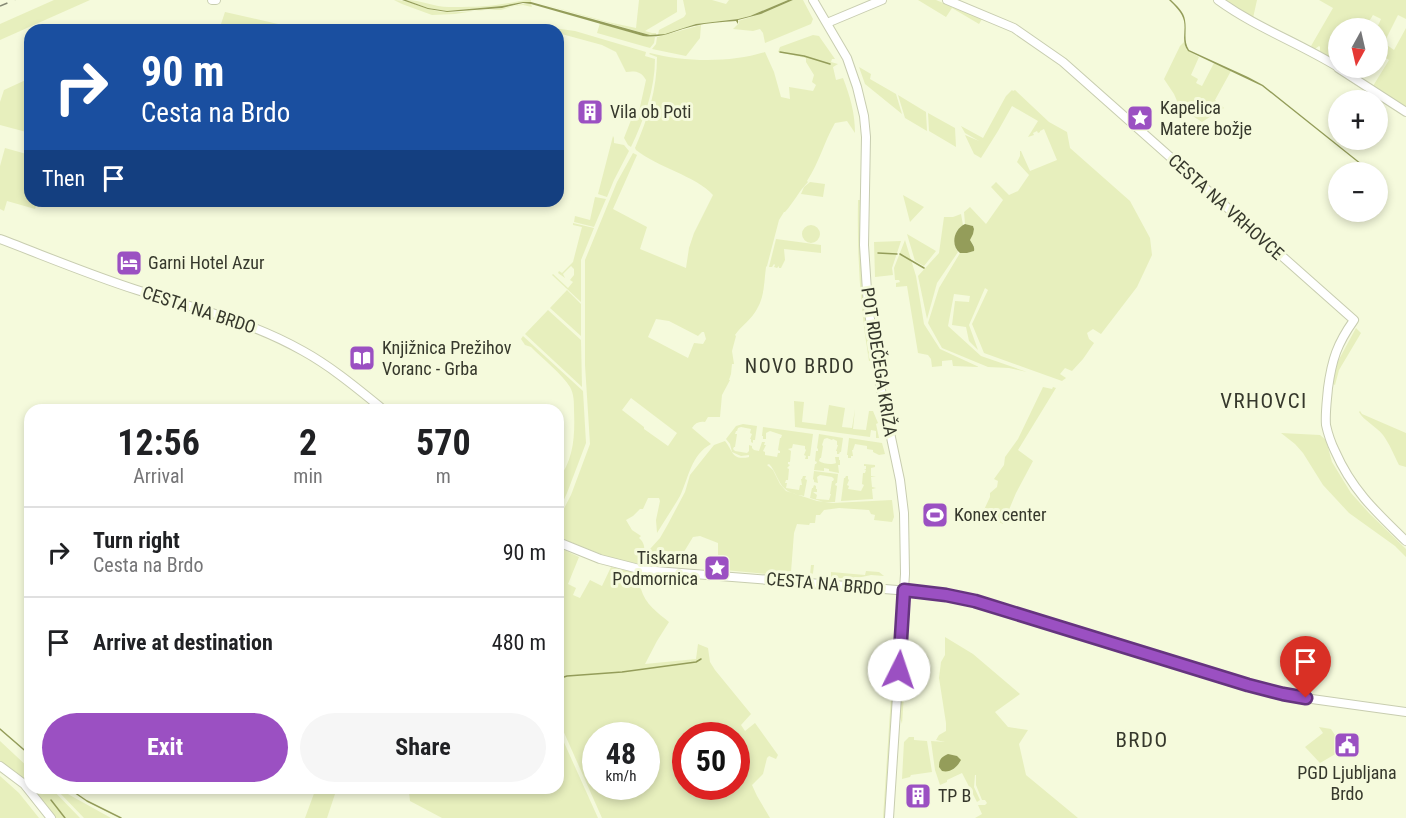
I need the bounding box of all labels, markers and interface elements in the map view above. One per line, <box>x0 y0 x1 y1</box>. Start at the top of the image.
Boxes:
north arrow <box>1328 18 1388 78</box>
map controls <box>1328 18 1388 222</box>
text: 90 m <box>141 47 224 96</box>
icon: right <box>42 48 120 126</box>
button: + <box>1328 90 1388 150</box>
text: Cesta na Brdo <box>141 97 290 129</box>
building icon: Vila ob Poti <box>575 97 605 127</box>
place label: Kapelica Matere božje <box>1160 97 1252 139</box>
place label: Vila ob Poti <box>610 101 692 122</box>
place icon: Kapelica Matere božje <box>1125 103 1155 133</box>
street label: CESTA NA VRHOVCE <box>1164 149 1288 264</box>
icon: arrive <box>97 162 130 195</box>
button: − <box>1328 162 1388 222</box>
text: Then <box>42 166 85 191</box>
hotel icon: Garni Hotel Azur <box>114 248 144 278</box>
place label: Garni Hotel Azur <box>148 252 265 273</box>
street label: CESTA NA BRDO <box>140 281 258 338</box>
street label: POT RDEČEGA KRIŽA <box>857 286 902 439</box>
place label: Knjižnica Prežihov Voranc - Grba <box>382 337 512 379</box>
library icon: Knjižnica Prežihov Voranc - Grba <box>347 343 377 373</box>
district label: NOVO BRDO <box>745 354 855 378</box>
district label: VRHOVCI <box>1220 389 1308 413</box>
text: 12:56 <box>117 422 200 464</box>
text: 2 <box>299 422 317 464</box>
text: 570 <box>416 422 471 464</box>
text: Arrival <box>133 464 184 488</box>
text: min <box>293 464 323 488</box>
text: m <box>436 464 451 488</box>
sports icon: Konex center <box>920 500 950 530</box>
place label: Konex center <box>954 504 1047 525</box>
text: Turn right <box>93 528 180 553</box>
icon: right <box>42 536 75 569</box>
text: 90 m <box>503 540 546 565</box>
place label: Tiskarna Podmornica <box>612 547 698 589</box>
text: Cesta na Brdo <box>93 553 204 577</box>
place icon: Tiskarna Podmornica <box>702 553 732 583</box>
street label: CESTA NA BRDO <box>765 568 885 599</box>
icon: arrive <box>42 626 75 659</box>
text: Arrive at destination <box>93 630 273 655</box>
text: 480 m <box>492 630 546 655</box>
pin <box>1280 636 1331 698</box>
position arrow <box>867 638 931 702</box>
icon: arrive <box>1289 645 1322 678</box>
button: Exit <box>42 713 288 782</box>
button: Share <box>300 713 546 782</box>
speed limit sign: 50 <box>672 722 750 800</box>
district label: BRDO <box>1115 728 1169 752</box>
public building icon: PGD Ljubljana Brdo <box>1332 730 1362 760</box>
text: 48 <box>606 736 636 771</box>
place label: PGD Ljubljana Brdo <box>1297 762 1397 804</box>
text: km/h <box>606 767 636 785</box>
building icon: TP B <box>903 781 933 811</box>
place label: TP B <box>938 785 971 806</box>

